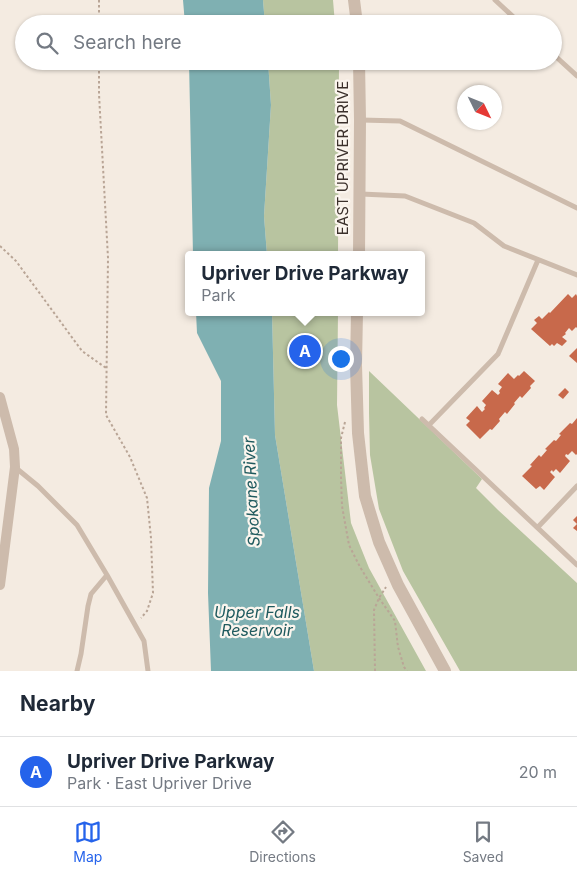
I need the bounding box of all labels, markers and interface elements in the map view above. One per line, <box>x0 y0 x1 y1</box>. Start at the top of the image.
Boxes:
search box <box>15 15 562 70</box>
icon: search <box>33 29 61 57</box>
text: Search here <box>73 31 182 54</box>
street label: EAST UPRIVER DRIVE <box>333 81 352 235</box>
north arrow <box>457 85 502 130</box>
popup <box>185 251 425 316</box>
text: Upriver Drive Parkway <box>201 262 409 285</box>
text: Park <box>201 285 235 305</box>
pin: A <box>289 332 321 370</box>
your location <box>328 346 354 372</box>
water label: Spokane River <box>238 436 264 547</box>
water label: Upper Falls Reservoir <box>214 602 300 640</box>
text: Nearby <box>20 691 95 716</box>
text: Upriver Drive Parkway <box>67 750 275 773</box>
text: A <box>30 762 42 782</box>
text: 20 m <box>519 762 557 782</box>
text: Park · East Upriver Drive <box>67 773 252 793</box>
tab: Map <box>73 818 102 865</box>
tab: Directions <box>249 818 316 865</box>
tab: Saved <box>463 818 504 865</box>

